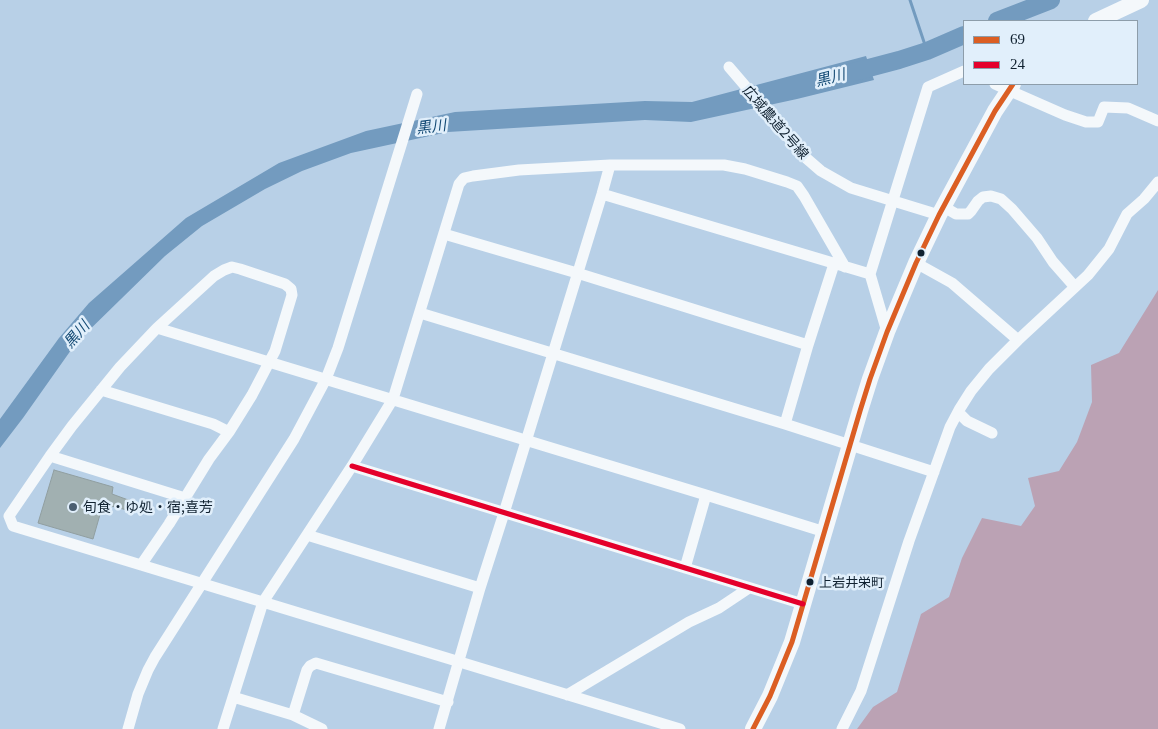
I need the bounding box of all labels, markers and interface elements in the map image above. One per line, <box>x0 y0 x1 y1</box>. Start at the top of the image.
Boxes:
legend <box>963 20 1138 85</box>
text: 69 <box>1010 31 1025 47</box>
text: 24 <box>1010 56 1025 72</box>
water label: 黒川 <box>813 65 847 89</box>
street label: 広域農道2号線 <box>740 82 812 162</box>
water label: 黒川 <box>415 115 447 137</box>
unlabelled marker <box>916 248 926 258</box>
water label: 黒川 <box>59 317 93 351</box>
place label: 旬食・ゆ処・宿;喜芳 <box>83 499 213 515</box>
marker: 旬食・ゆ処・宿;喜芳 <box>67 501 79 513</box>
place label: 上岩井栄町 <box>819 574 884 590</box>
marker: 上岩井栄町 <box>805 577 815 587</box>

